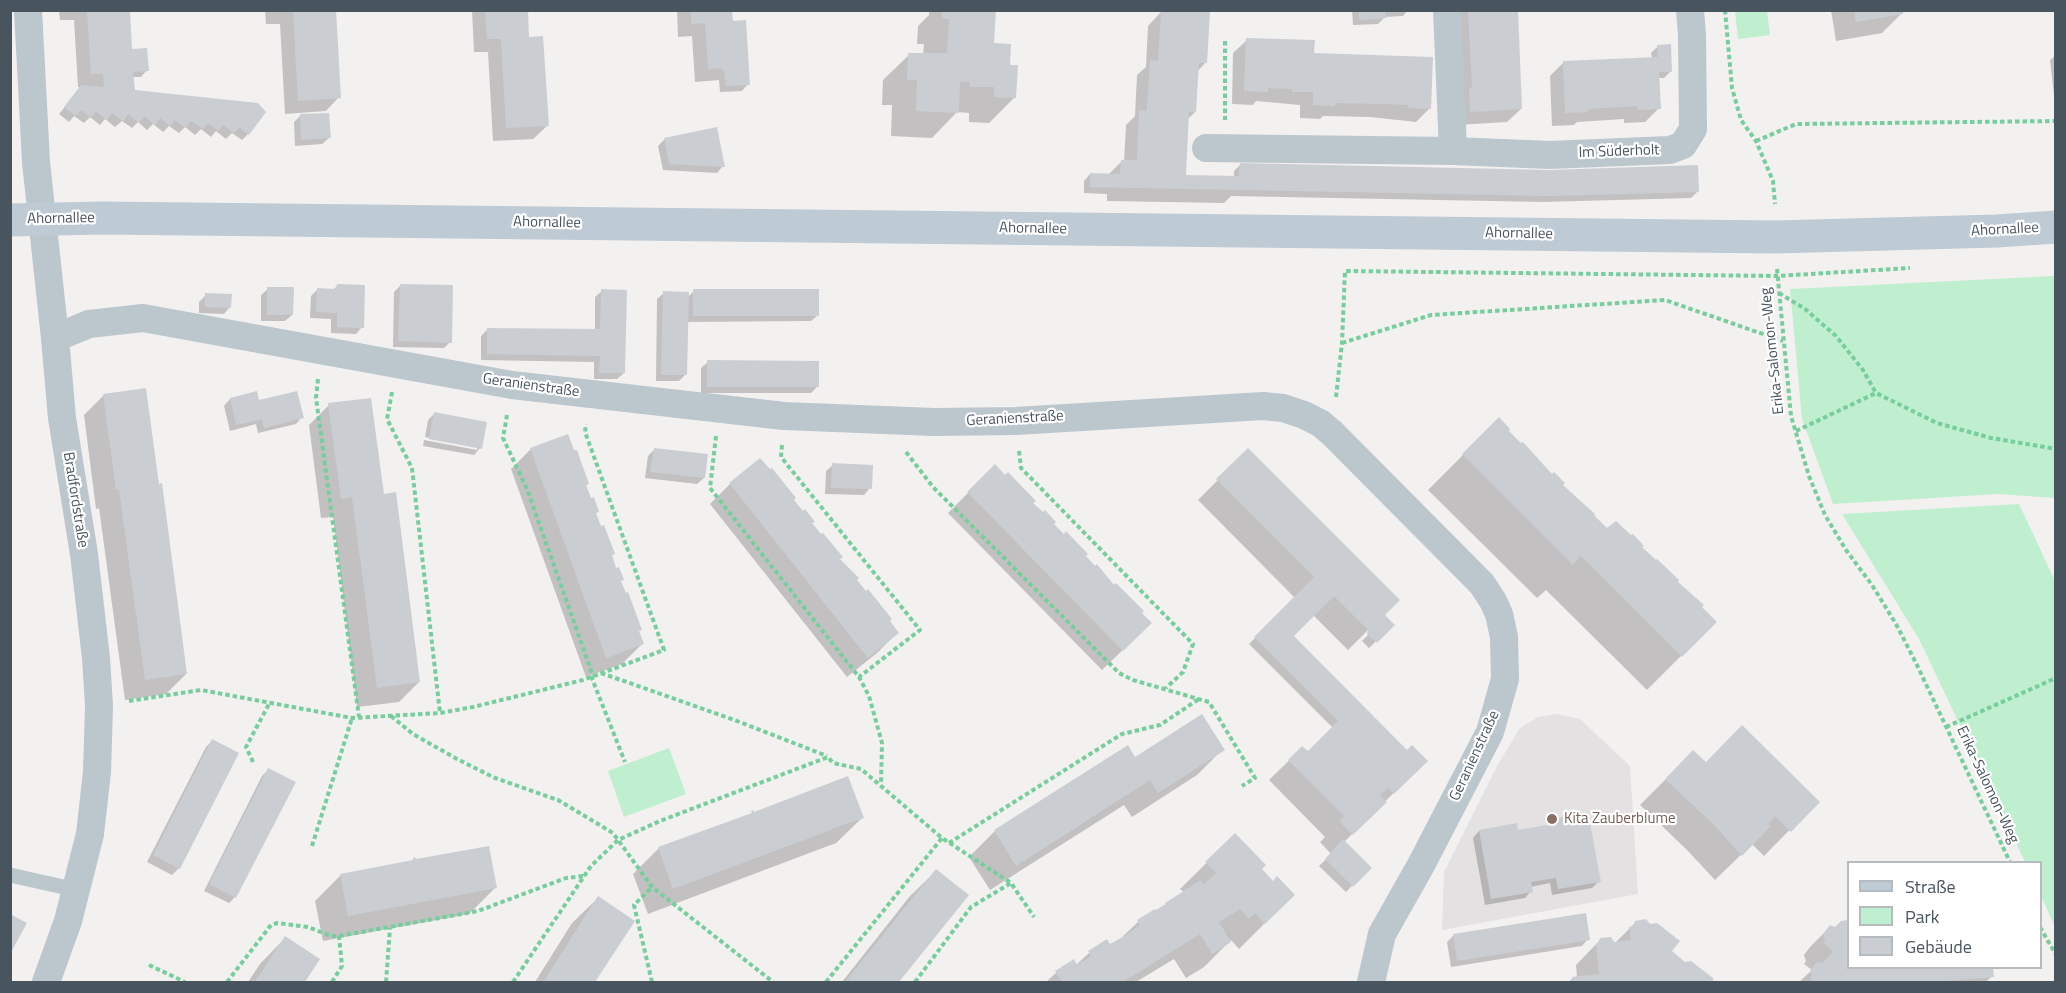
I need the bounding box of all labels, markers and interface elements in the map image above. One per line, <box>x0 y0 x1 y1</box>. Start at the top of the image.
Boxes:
street label: Im Süderholt <box>1578 142 1660 162</box>
street label: Ahornallee <box>27 209 95 229</box>
street label: Ahornallee <box>513 213 581 233</box>
street label: Ahornallee <box>999 219 1067 239</box>
street label: Ahornallee <box>1971 219 2039 241</box>
street label: Ahornallee <box>1485 224 1553 244</box>
street label: Erika-Salomon-Weg <box>1757 287 1789 415</box>
street label: Geranienstraße <box>481 370 581 402</box>
street label: Geranienstraße <box>966 407 1064 431</box>
street label: Bradfordstraße <box>59 451 91 549</box>
street label: Geranienstraße <box>1446 708 1504 804</box>
street label: Erika-Salomon-Weg <box>1952 723 2022 847</box>
place label: Kita Zauberblume <box>1564 810 1676 828</box>
marker: Kita Zauberblume <box>1545 812 1559 826</box>
legend <box>1847 861 2042 969</box>
text: Straße <box>1905 873 1956 900</box>
text: Park <box>1905 903 1939 930</box>
text: Gebäude <box>1905 933 1972 960</box>

